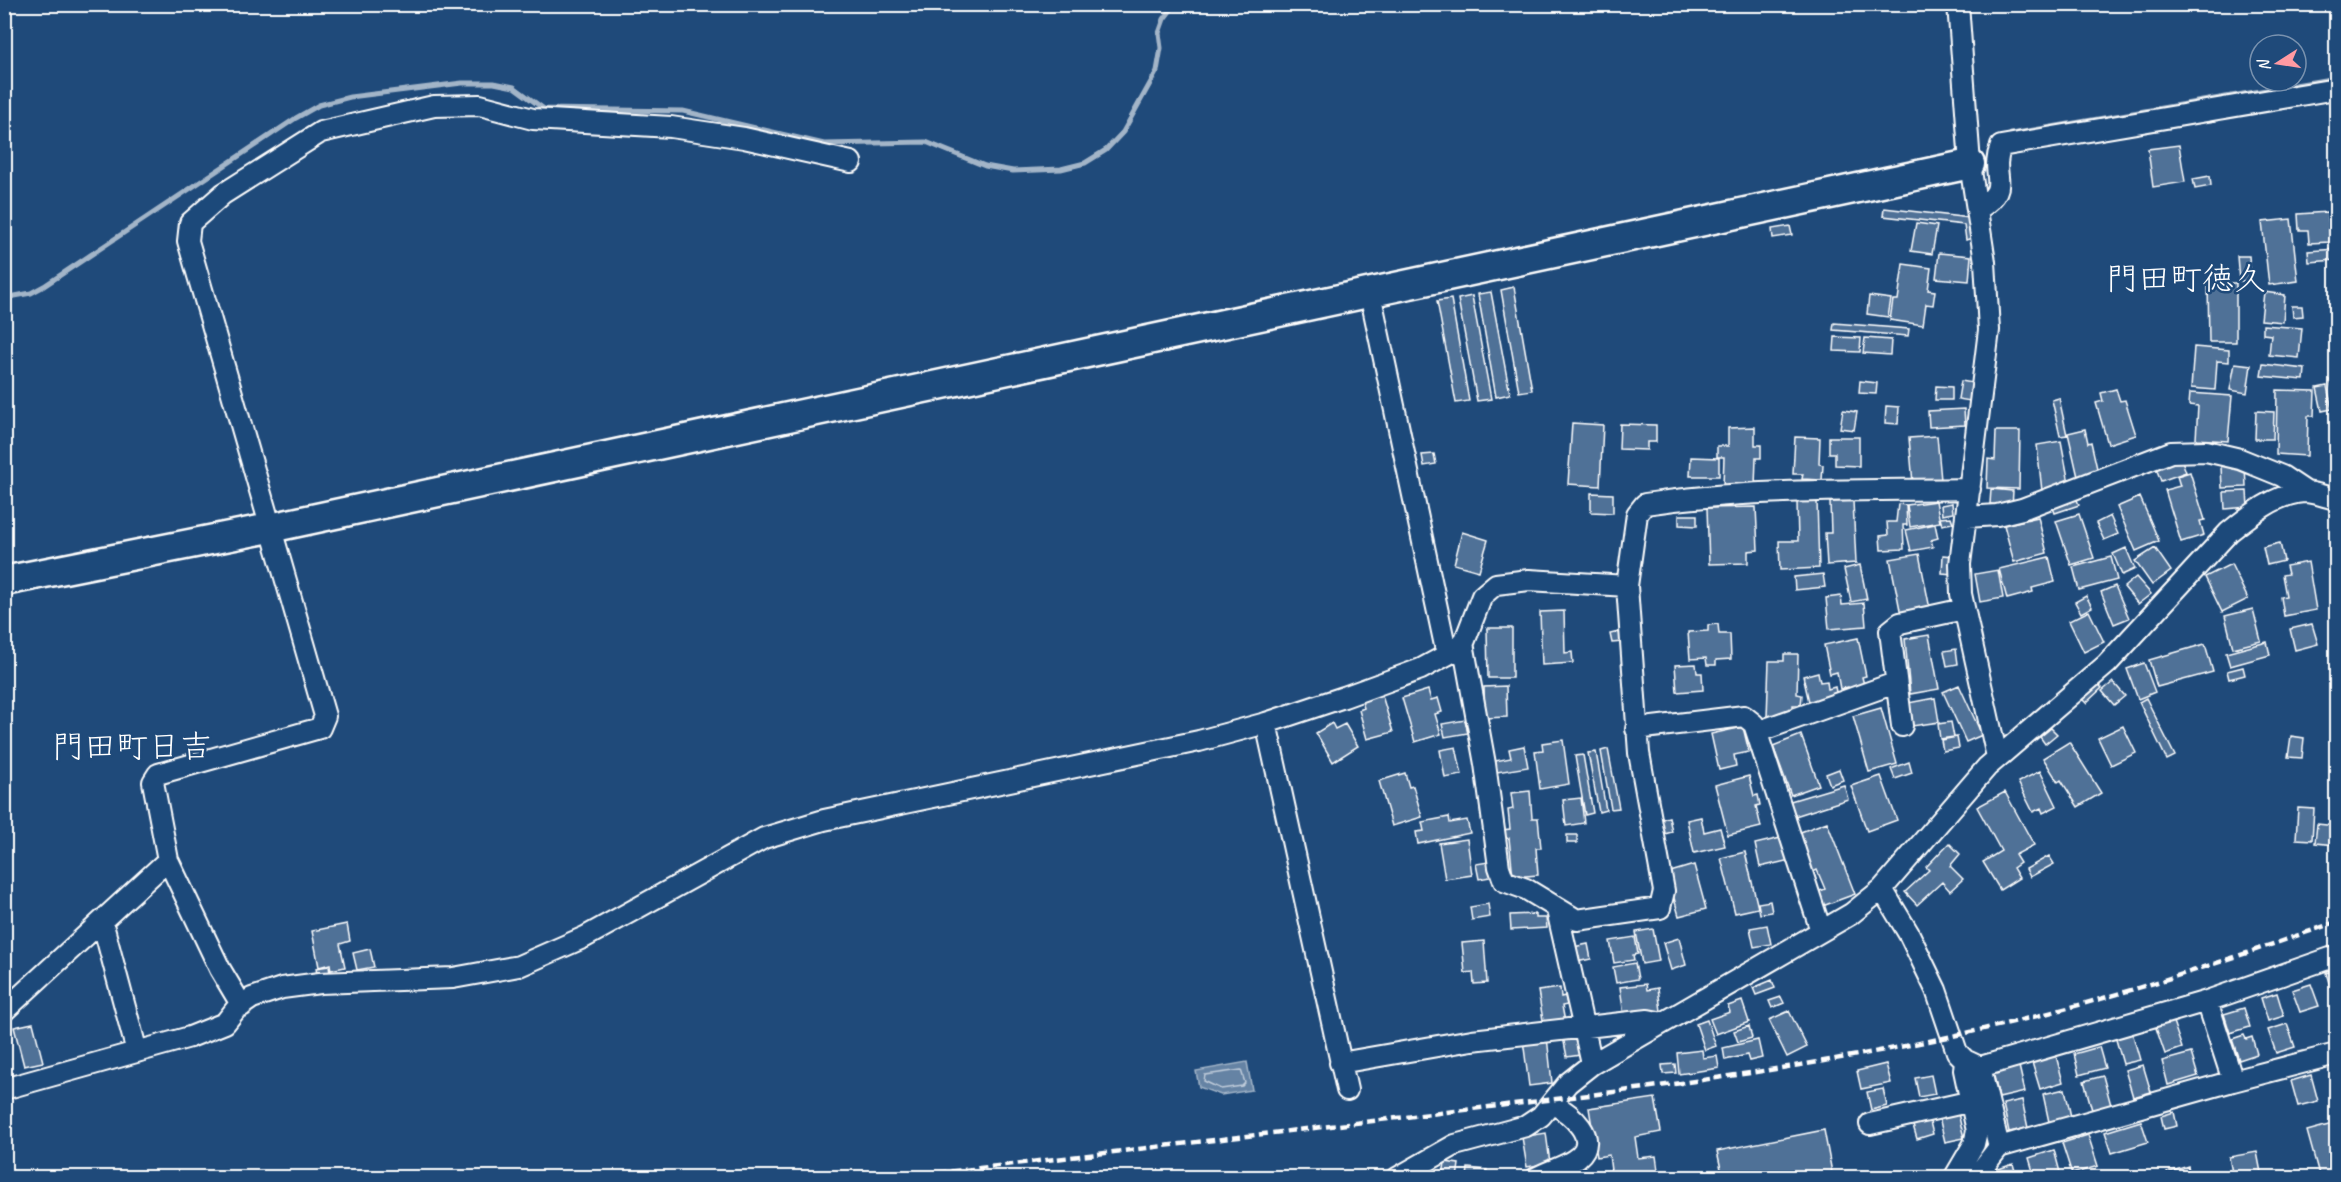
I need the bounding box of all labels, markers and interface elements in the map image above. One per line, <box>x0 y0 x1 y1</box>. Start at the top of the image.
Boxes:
north arrow <box>2248 33 2308 93</box>
text: N <box>2253 56 2275 73</box>
district label: 門田町徳久 <box>2106 258 2266 299</box>
district label: 門田町日吉 <box>52 726 212 767</box>

